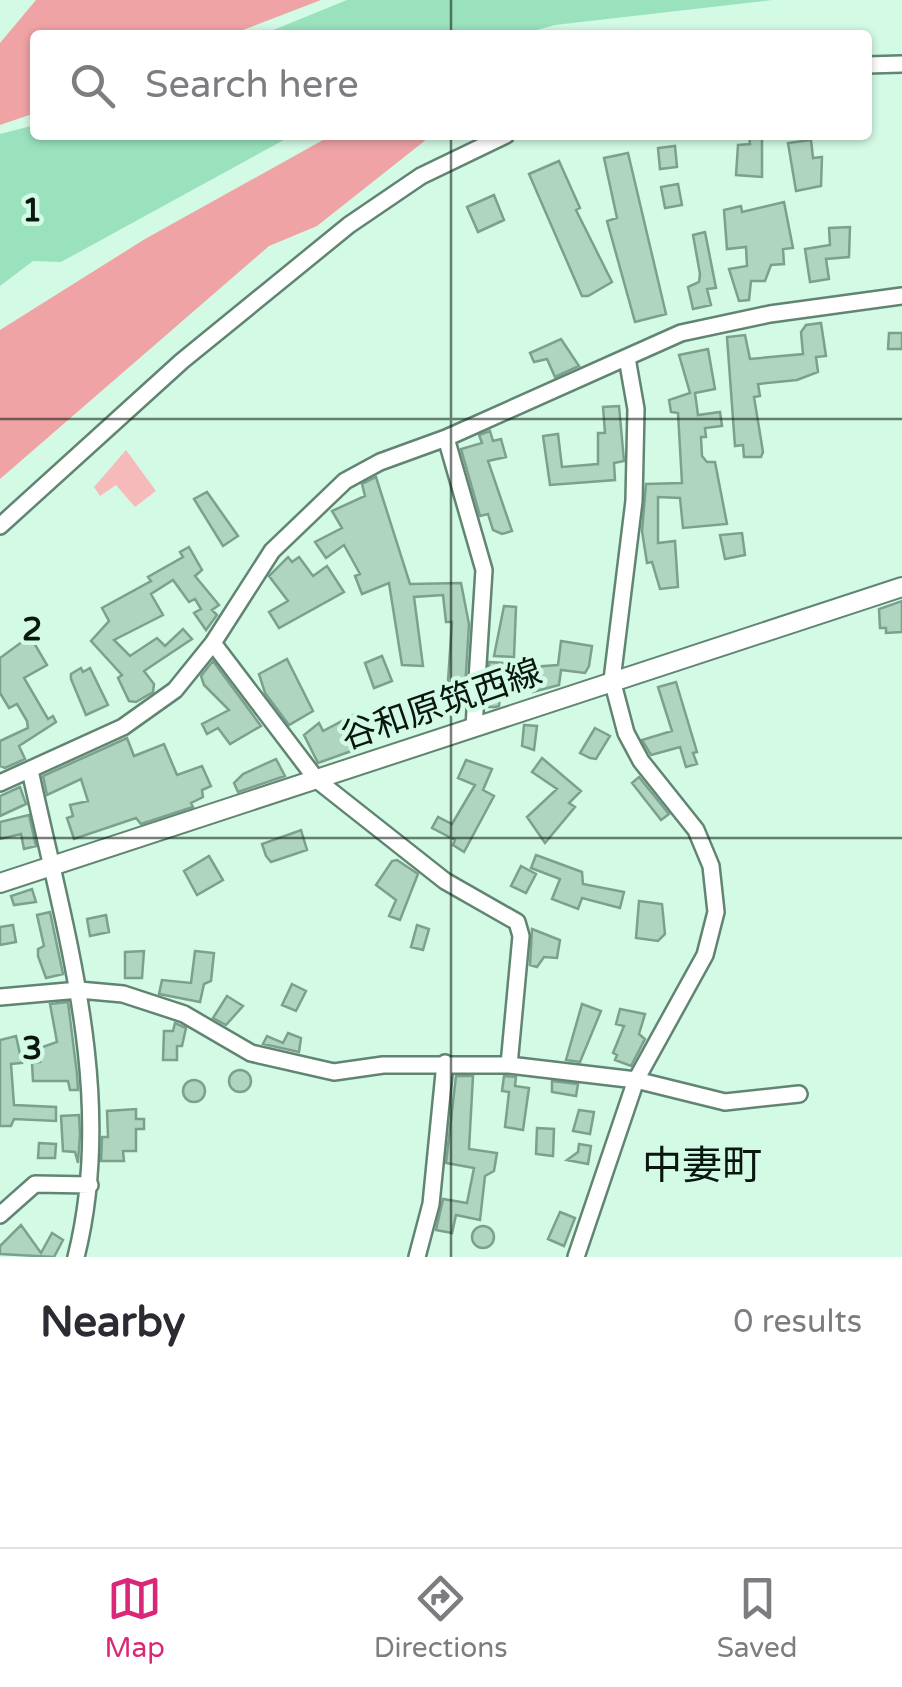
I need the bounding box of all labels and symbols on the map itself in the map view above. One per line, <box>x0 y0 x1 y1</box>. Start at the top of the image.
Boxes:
text: 1 <box>22 192 42 230</box>
text: 2 <box>22 611 42 649</box>
street label: 谷和原筑西線 <box>335 651 547 759</box>
text: 3 <box>22 1030 42 1068</box>
district label: 中妻町 <box>642 1142 762 1190</box>

